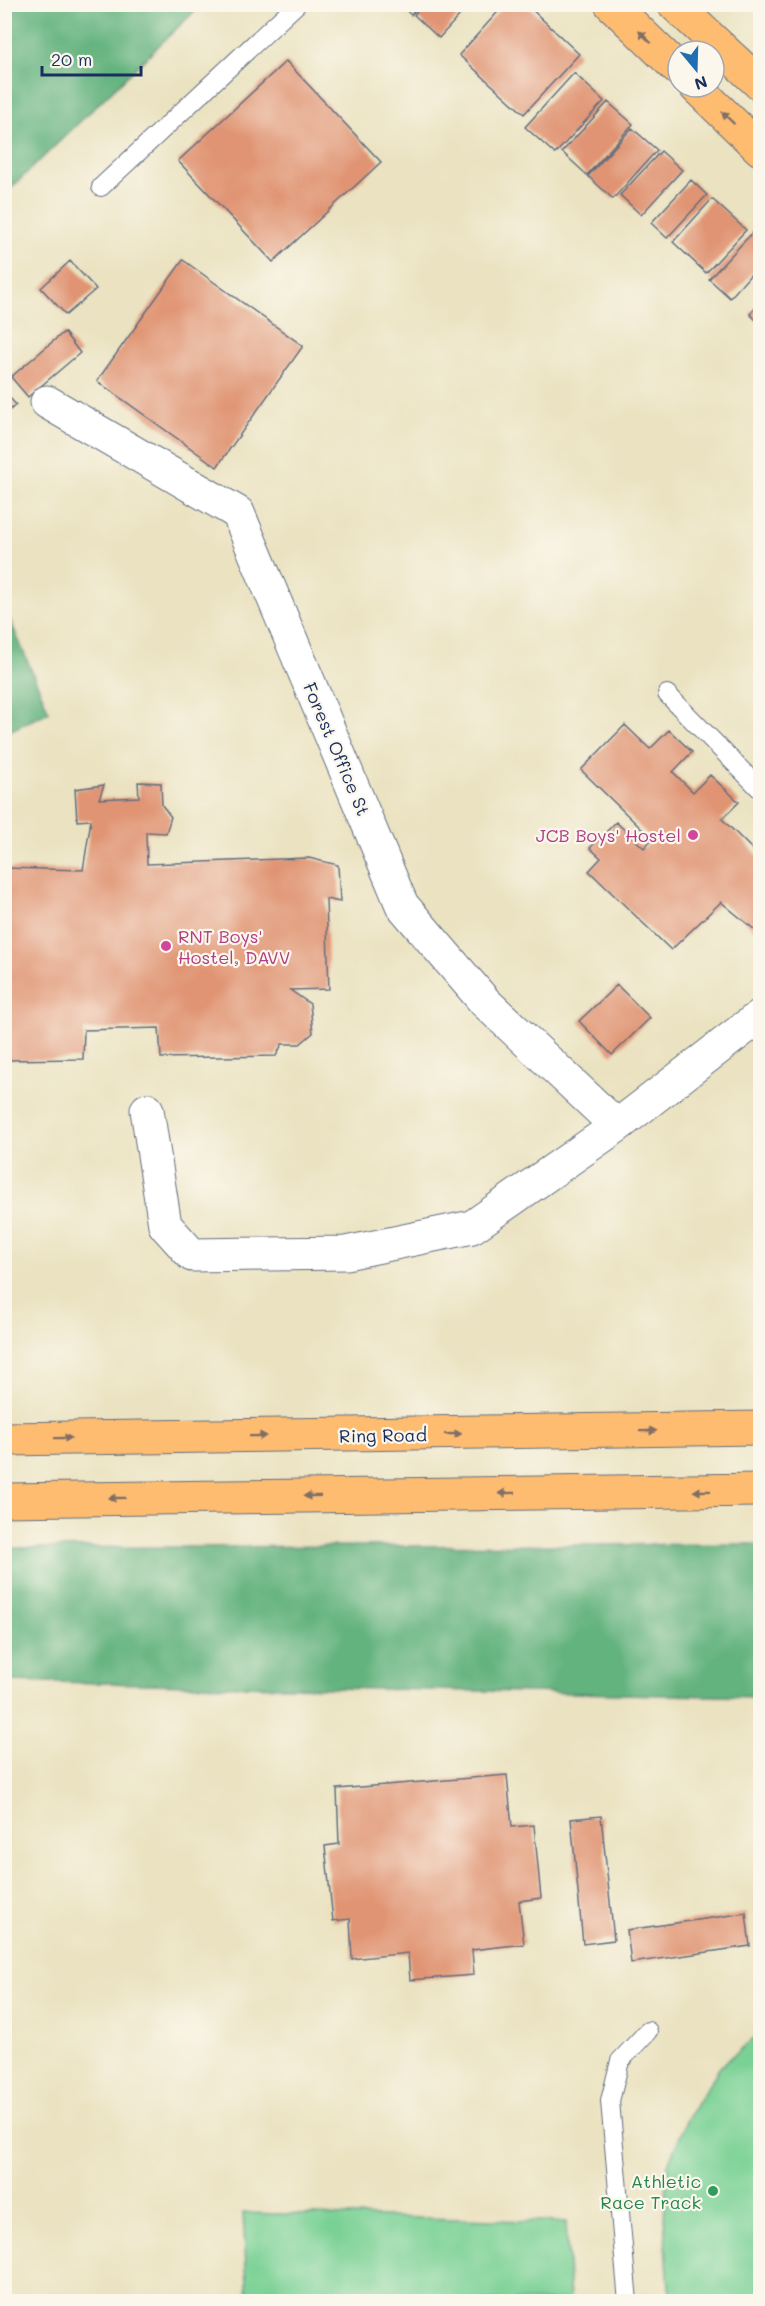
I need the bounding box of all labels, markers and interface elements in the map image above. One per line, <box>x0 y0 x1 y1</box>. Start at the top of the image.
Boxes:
one-way arrow <box>637 30 652 44</box>
scale bar <box>42 39 141 77</box>
north arrow <box>666 39 726 99</box>
text: 20 m <box>51 47 92 71</box>
text: N <box>692 72 710 96</box>
one-way arrow <box>722 112 736 126</box>
street label: Forest Office St <box>298 679 376 819</box>
place label: JCB Boys' Hostel <box>536 823 681 847</box>
marker: JCB Boys' Hostel <box>686 828 700 842</box>
place label: RNT Boys' Hostel, DAVV <box>178 924 290 969</box>
marker: RNT Boys' Hostel, DAVV <box>159 939 173 953</box>
street label: Ring Road <box>339 1422 427 1448</box>
one-way arrow <box>638 1426 657 1435</box>
one-way arrow <box>443 1429 462 1439</box>
one-way arrow <box>248 1431 267 1441</box>
one-way arrow <box>53 1433 72 1443</box>
one-way arrow <box>693 1486 712 1496</box>
one-way arrow <box>498 1488 517 1498</box>
one-way arrow <box>303 1491 322 1501</box>
one-way arrow <box>108 1494 127 1503</box>
place label: Athletic Race Track <box>600 2169 701 2214</box>
marker: Athletic Race Track <box>706 2184 720 2198</box>

